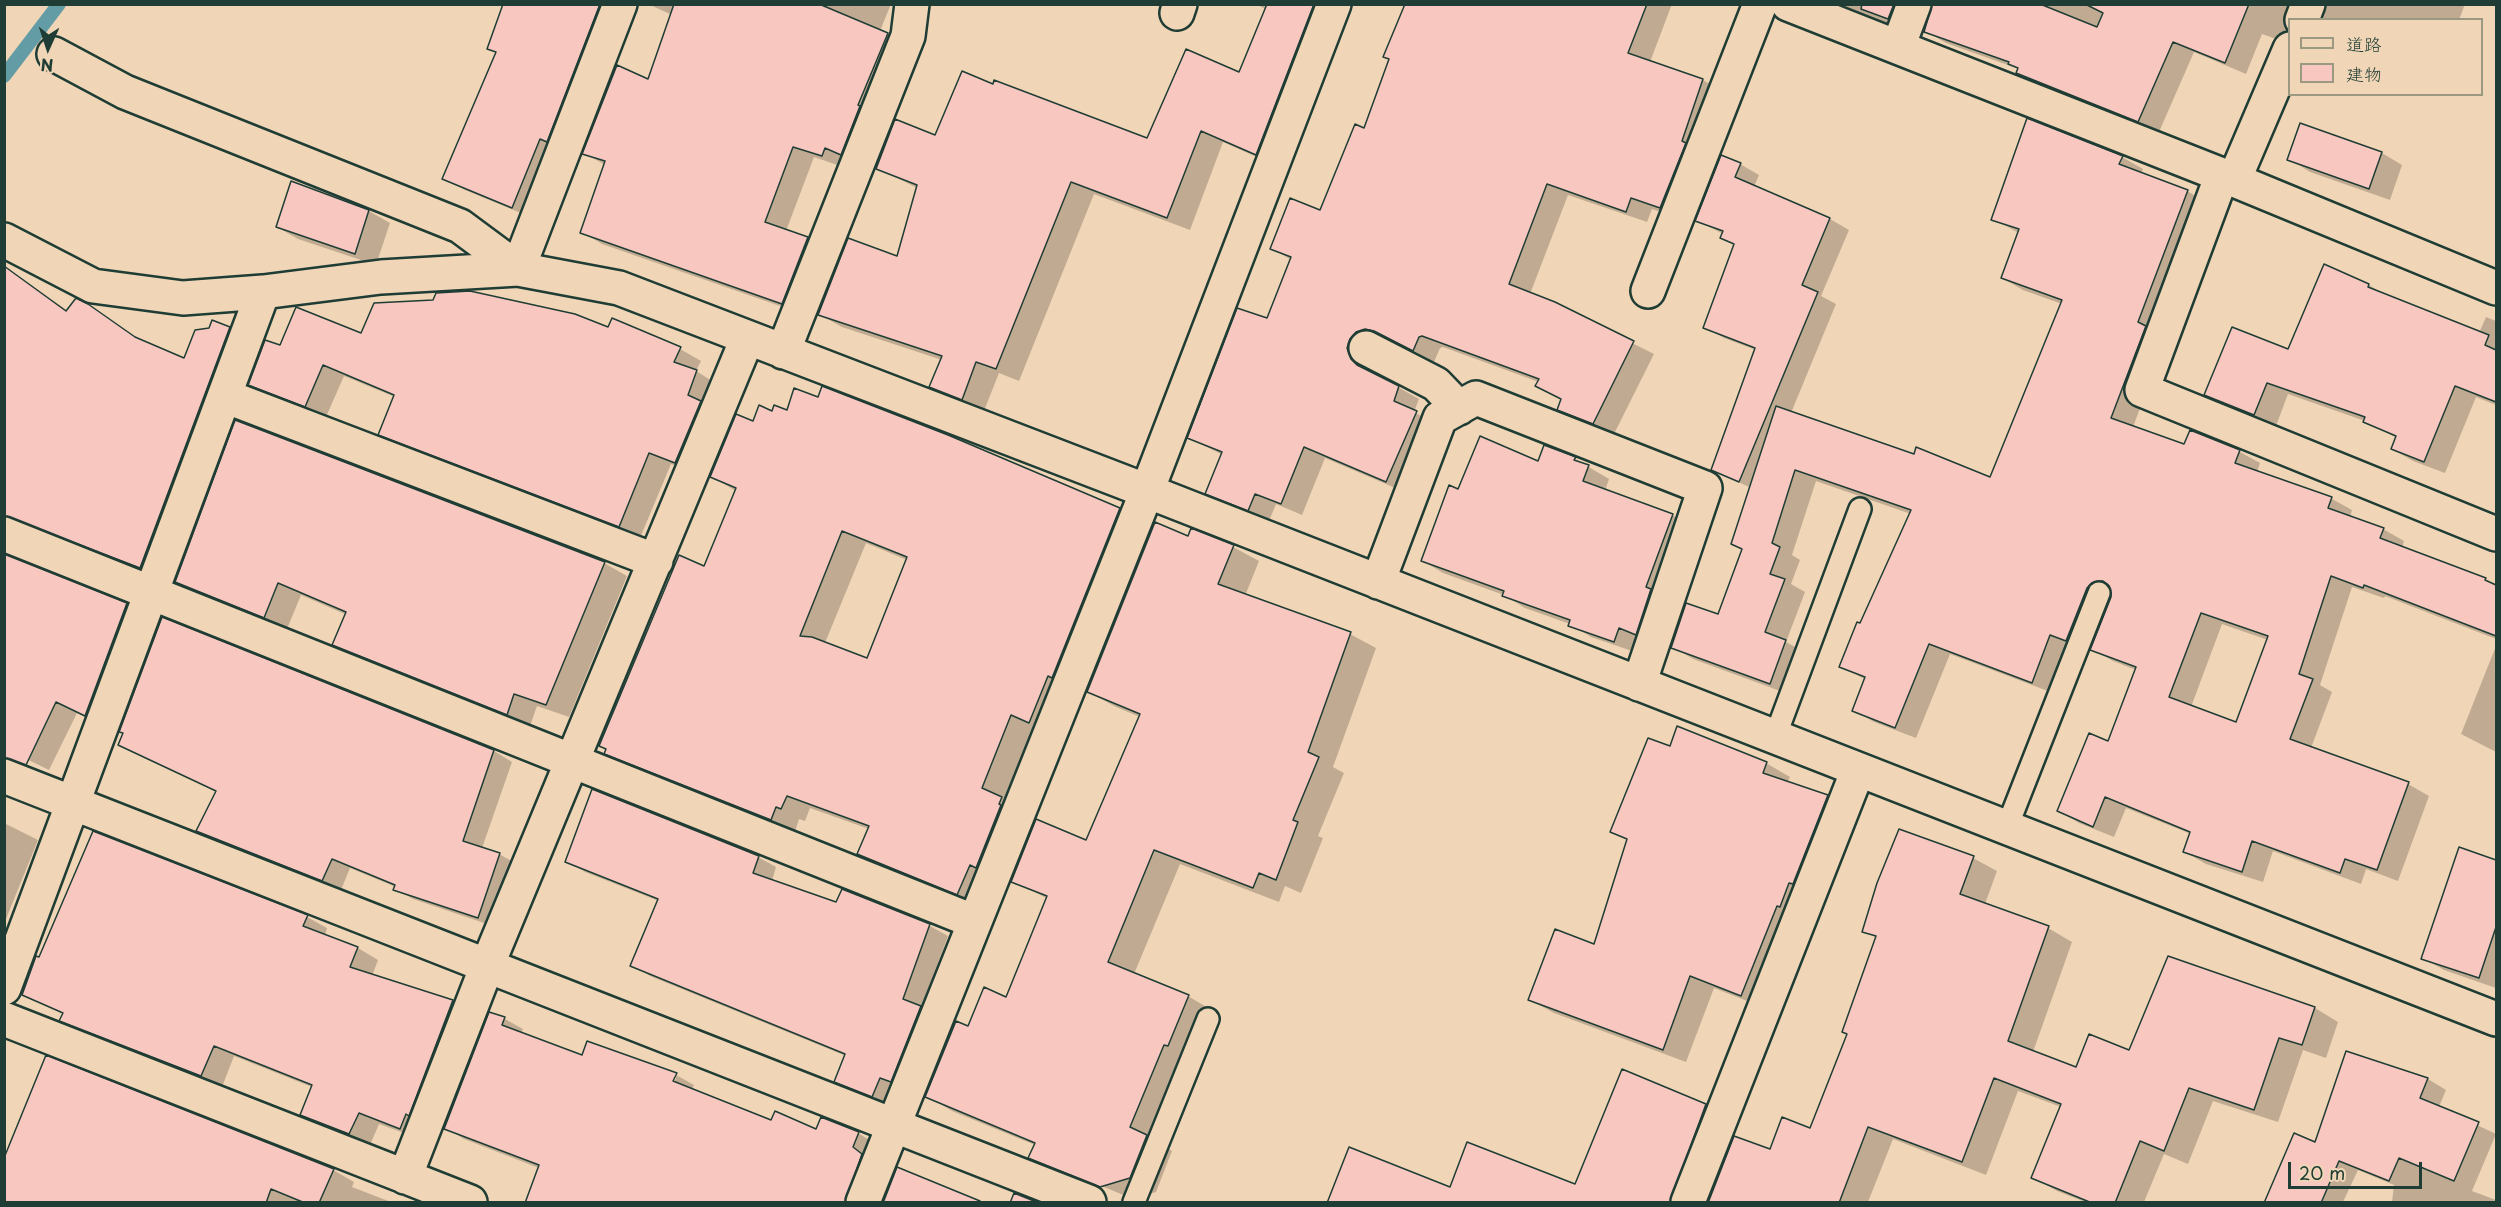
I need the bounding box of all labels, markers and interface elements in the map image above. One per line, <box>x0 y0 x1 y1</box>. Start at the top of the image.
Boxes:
north arrow <box>18 18 78 78</box>
legend <box>2288 18 2483 96</box>
text: 道路 <box>2346 30 2382 57</box>
text: N <box>40 54 54 78</box>
text: 建物 <box>2346 60 2382 87</box>
scale bar <box>2291 1150 2424 1188</box>
text: 20 m <box>2299 1159 2345 1186</box>

